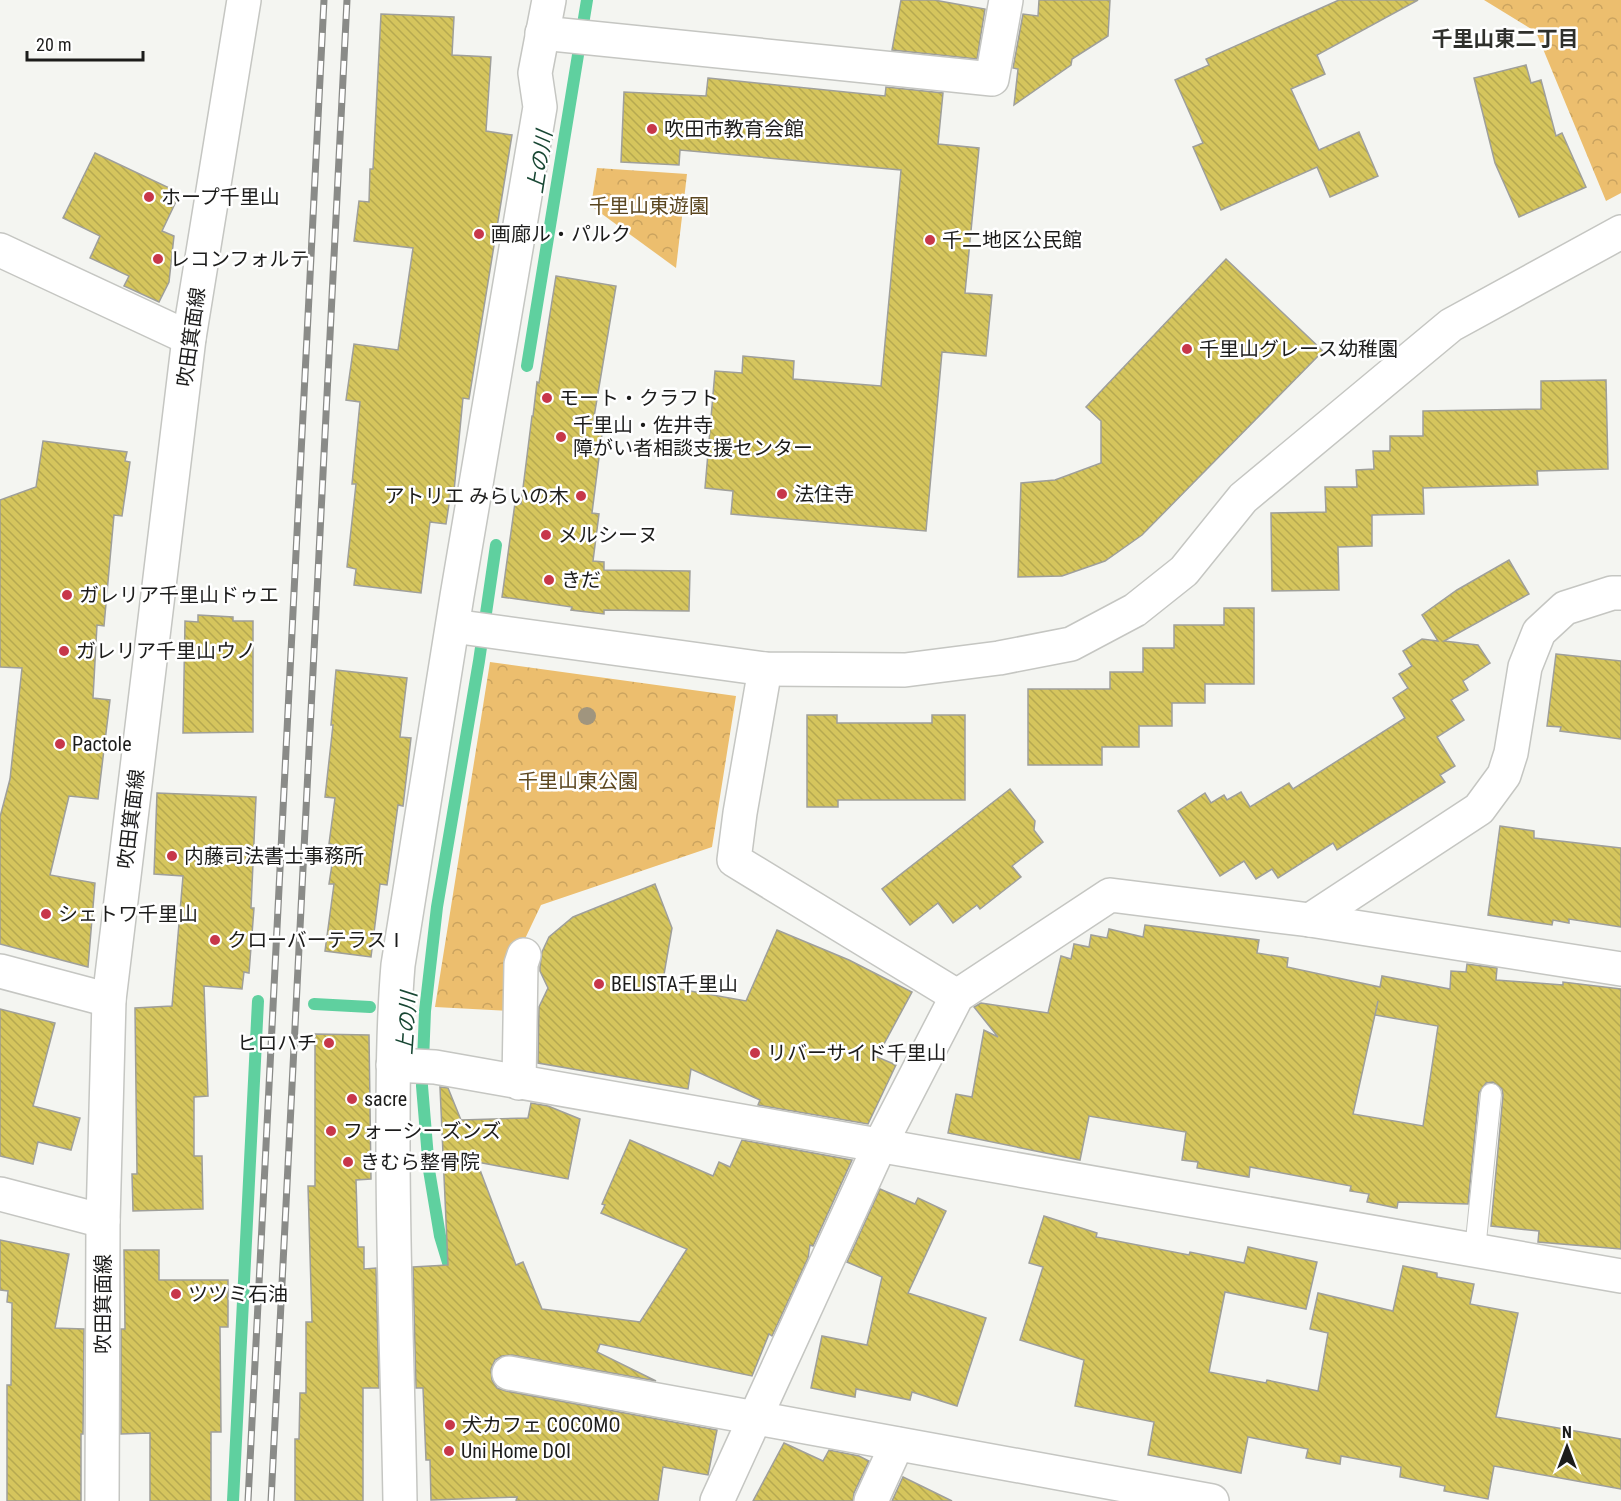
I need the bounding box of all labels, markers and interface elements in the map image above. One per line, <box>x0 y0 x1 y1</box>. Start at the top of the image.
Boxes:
scale bar <box>27 24 142 62</box>
district label: 千里山東二丁目 <box>1432 27 1579 51</box>
text: 20 m <box>36 34 71 55</box>
place label: 吹田市教育会館 <box>664 117 804 141</box>
marker: 吹田市教育会館 <box>645 122 659 136</box>
water label: 上の川 <box>523 127 557 195</box>
place label: ホープ千里山 <box>161 185 280 209</box>
marker: ホープ千里山 <box>142 190 156 204</box>
park label: 千里山東遊園 <box>589 194 709 218</box>
place label: 画廊ル・パルク <box>491 222 631 246</box>
marker: 画廊ル・パルク <box>472 227 486 241</box>
place label: 千二地区公民館 <box>942 228 1082 252</box>
marker: 千二地区公民館 <box>923 233 937 247</box>
place label: レコンフォルテ <box>170 247 309 271</box>
marker: レコンフォルテ <box>151 252 165 266</box>
street label: 吹田箕面線 <box>172 286 210 388</box>
place label: 千里山グレース幼稚園 <box>1199 337 1398 361</box>
marker: 千里山グレース幼稚園 <box>1180 342 1194 356</box>
place label: モート・クラフト <box>559 386 719 410</box>
marker: モート・クラフト <box>540 391 554 405</box>
place label: 千里山・佐井寺 障がい者相談支援センター <box>573 413 813 460</box>
marker: 千里山・佐井寺 障がい者相談支援センター <box>554 430 568 444</box>
place label: 法住寺 <box>794 482 854 506</box>
place label: アトリエ みらいの木 <box>384 484 569 508</box>
marker: 法住寺 <box>775 487 789 501</box>
marker: アトリエ みらいの木 <box>574 489 588 503</box>
place label: メルシーヌ <box>558 523 658 547</box>
marker: メルシーヌ <box>539 528 553 542</box>
place label: きだ <box>561 568 601 592</box>
marker: きだ <box>542 573 556 587</box>
place label: ガレリア千里山ドゥエ <box>79 583 279 607</box>
marker: ガレリア千里山ドゥエ <box>60 588 74 602</box>
place label: ガレリア千里山ウノ <box>76 639 256 663</box>
marker: ガレリア千里山ウノ <box>57 644 71 658</box>
place label: Pactole <box>72 732 132 756</box>
marker: Pactole <box>53 737 67 751</box>
street label: 吹田箕面線 <box>113 768 149 870</box>
park label: 千里山東公園 <box>518 769 638 793</box>
place label: 内藤司法書士事務所 <box>184 844 364 868</box>
marker: 内藤司法書士事務所 <box>165 849 179 863</box>
place label: シェトワ千里山 <box>58 902 198 926</box>
marker: シェトワ千里山 <box>39 907 53 921</box>
place label: クローバーテラスⅠ <box>227 928 406 952</box>
marker: クローバーテラスⅠ <box>208 933 222 947</box>
place label: BELISTA千里山 <box>611 972 738 996</box>
marker: BELISTA千里山 <box>592 977 606 991</box>
water label: 上の川 <box>393 989 421 1055</box>
place label: ヒロハチ <box>237 1031 317 1055</box>
marker: ヒロハチ <box>322 1036 336 1050</box>
place label: リバーサイド千里山 <box>767 1041 947 1065</box>
marker: リバーサイド千里山 <box>748 1046 762 1060</box>
place label: sacre <box>364 1087 407 1111</box>
marker: sacre <box>345 1092 359 1106</box>
place label: フォーシーズンズ <box>343 1119 501 1143</box>
marker: フォーシーズンズ <box>324 1124 338 1138</box>
place label: きむら整骨院 <box>360 1150 480 1174</box>
marker: きむら整骨院 <box>341 1155 355 1169</box>
street label: 吹田箕面線 <box>91 1254 115 1354</box>
place label: ツツミ石油 <box>188 1282 288 1306</box>
marker: ツツミ石油 <box>169 1287 183 1301</box>
place label: 犬カフェ COCOMO <box>462 1413 620 1437</box>
north arrow <box>1537 1417 1597 1477</box>
marker: 犬カフェ COCOMO <box>443 1418 457 1432</box>
text: N <box>1562 1423 1572 1442</box>
place label: Uni Home DOI <box>461 1439 571 1463</box>
marker: Uni Home DOI <box>442 1444 456 1458</box>

